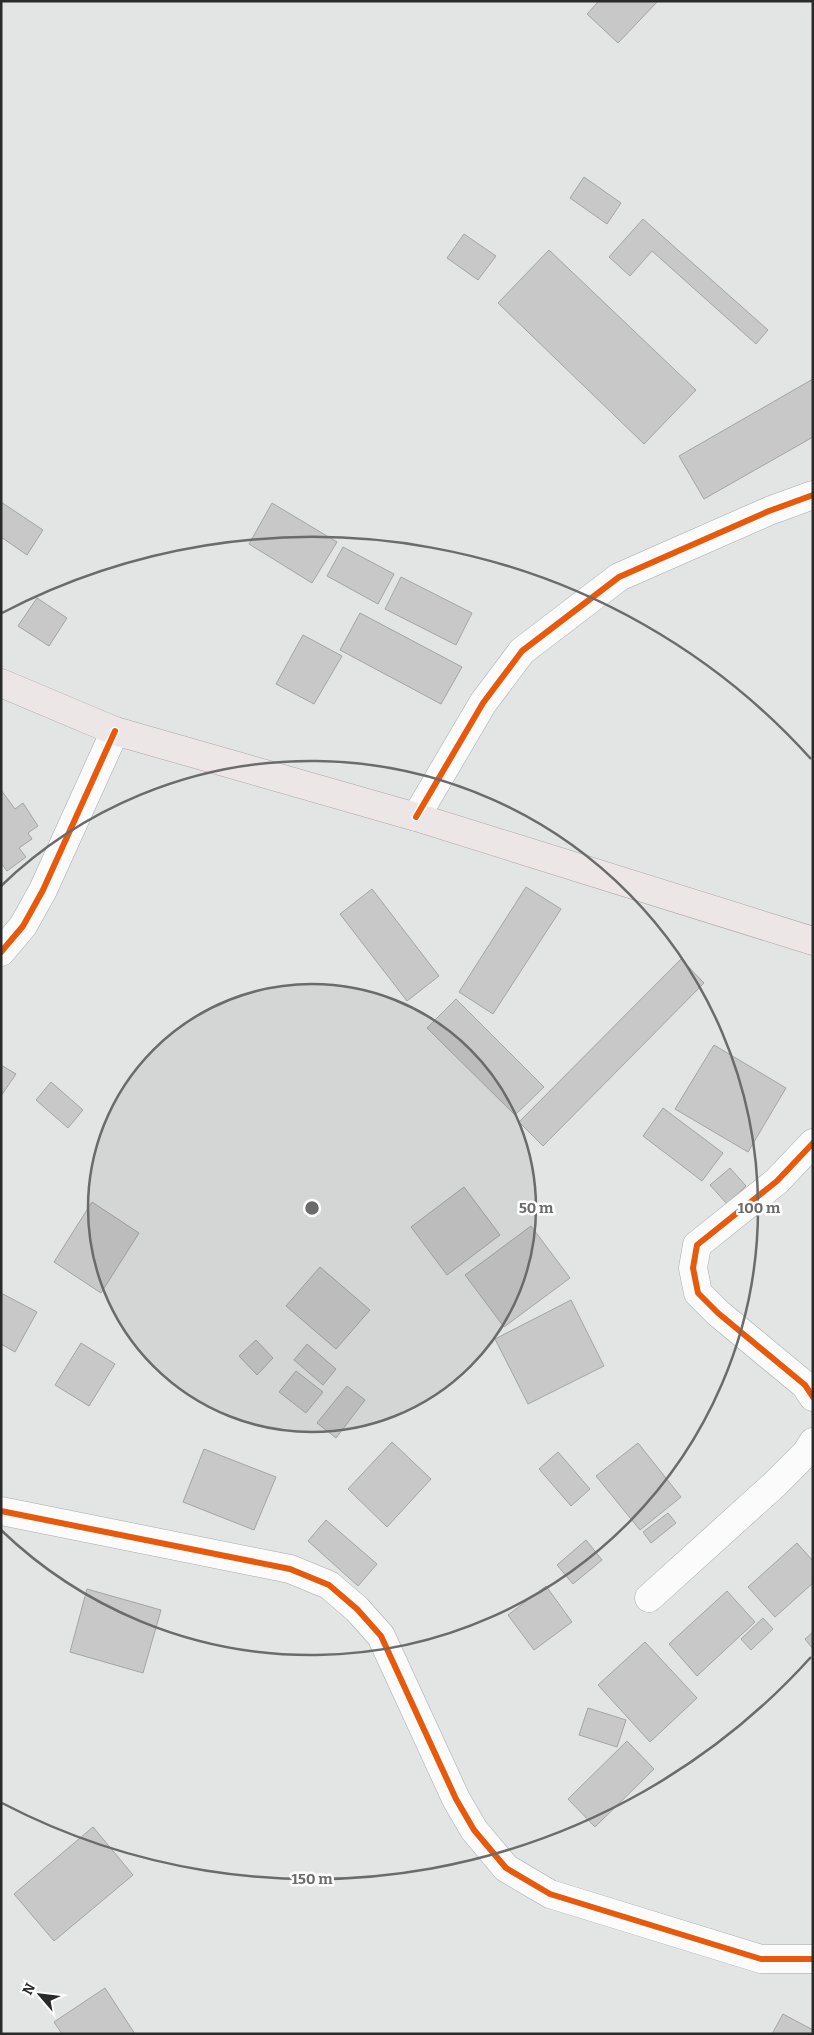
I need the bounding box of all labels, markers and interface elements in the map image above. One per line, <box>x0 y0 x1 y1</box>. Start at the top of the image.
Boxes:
centre of rings <box>303 1199 321 1217</box>
text: 50 m <box>519 1199 554 1217</box>
text: 100 m <box>738 1199 781 1217</box>
text: 150 m <box>291 1870 333 1888</box>
north arrow <box>15 1970 65 2020</box>
text: N <box>19 1980 39 1998</box>

